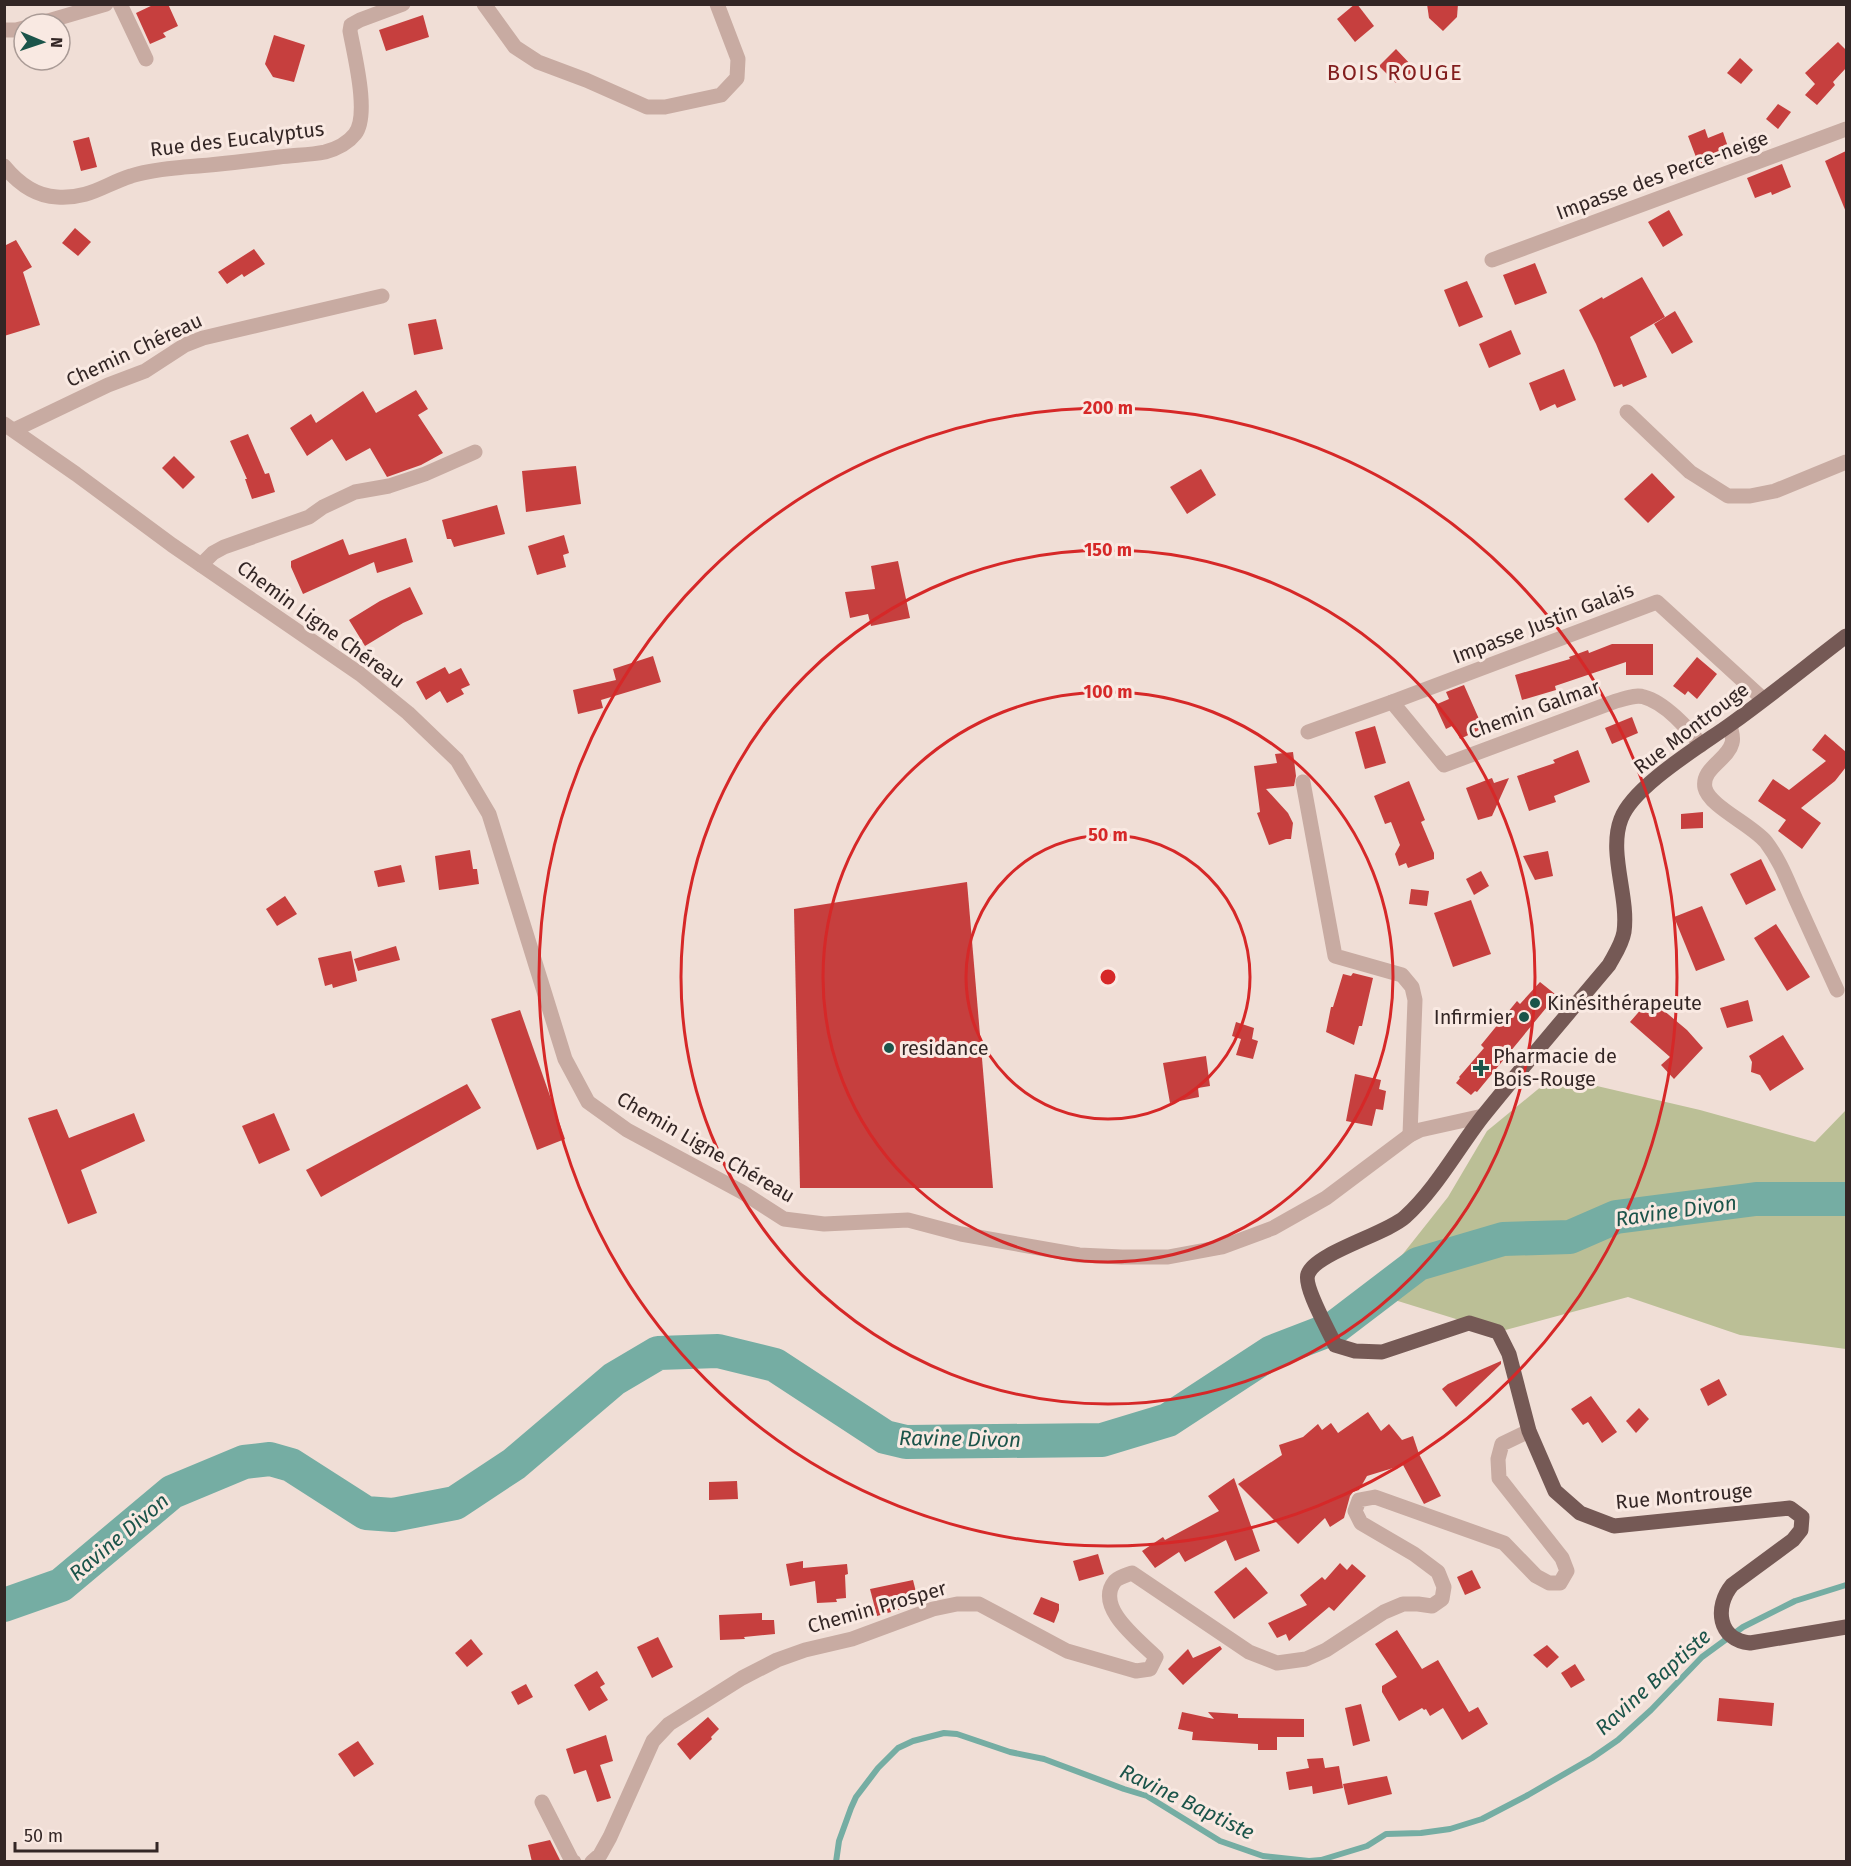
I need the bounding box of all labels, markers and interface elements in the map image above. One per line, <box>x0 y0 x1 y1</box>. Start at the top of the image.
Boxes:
north arrow <box>12 12 72 72</box>
text: N <box>47 37 66 48</box>
district label: BOIS ROUGE <box>1327 59 1463 86</box>
street label: Rue des Eucalyptus <box>149 116 325 162</box>
street label: Impasse des Perce-neige <box>1553 125 1771 225</box>
street label: Chemin Chéreau <box>62 308 206 392</box>
text: 200 m <box>1083 397 1133 419</box>
text: 150 m <box>1084 539 1132 561</box>
street label: Chemin Ligne Chéreau <box>233 555 409 693</box>
street label: Impasse Justin Galais <box>1449 577 1637 669</box>
street label: Chemin Galmar <box>1465 674 1603 744</box>
street label: Rue Montrouge <box>1629 677 1753 779</box>
text: 100 m <box>1084 681 1132 703</box>
text: 50 m <box>1088 824 1128 846</box>
centre of rings <box>1098 967 1118 987</box>
place label: Kinésithérapeute <box>1547 991 1702 1015</box>
marker: Kinésithérapeute <box>1528 996 1542 1010</box>
place label: Infirmier <box>1434 1005 1512 1029</box>
marker: Infirmier <box>1517 1010 1531 1024</box>
place label: residance <box>901 1036 989 1060</box>
marker: residance <box>882 1041 896 1055</box>
place label: Pharmacie de Bois-Rouge <box>1493 1044 1617 1091</box>
marker: Pharmacie de Bois-Rouge <box>1474 1061 1488 1075</box>
street label: Chemin Ligne Chéreau <box>613 1086 799 1208</box>
water label: Ravine Divon <box>1614 1190 1738 1232</box>
water label: Ravine Divon <box>899 1425 1021 1453</box>
street label: Rue Montrouge <box>1614 1478 1754 1514</box>
water label: Ravine Divon <box>64 1488 174 1586</box>
street label: Chemin Prosper <box>805 1576 949 1638</box>
water label: Ravine Baptiste <box>1590 1623 1716 1741</box>
water label: Ravine Baptiste <box>1116 1758 1259 1846</box>
scale bar <box>15 1815 158 1853</box>
text: 50 m <box>24 1825 63 1847</box>

